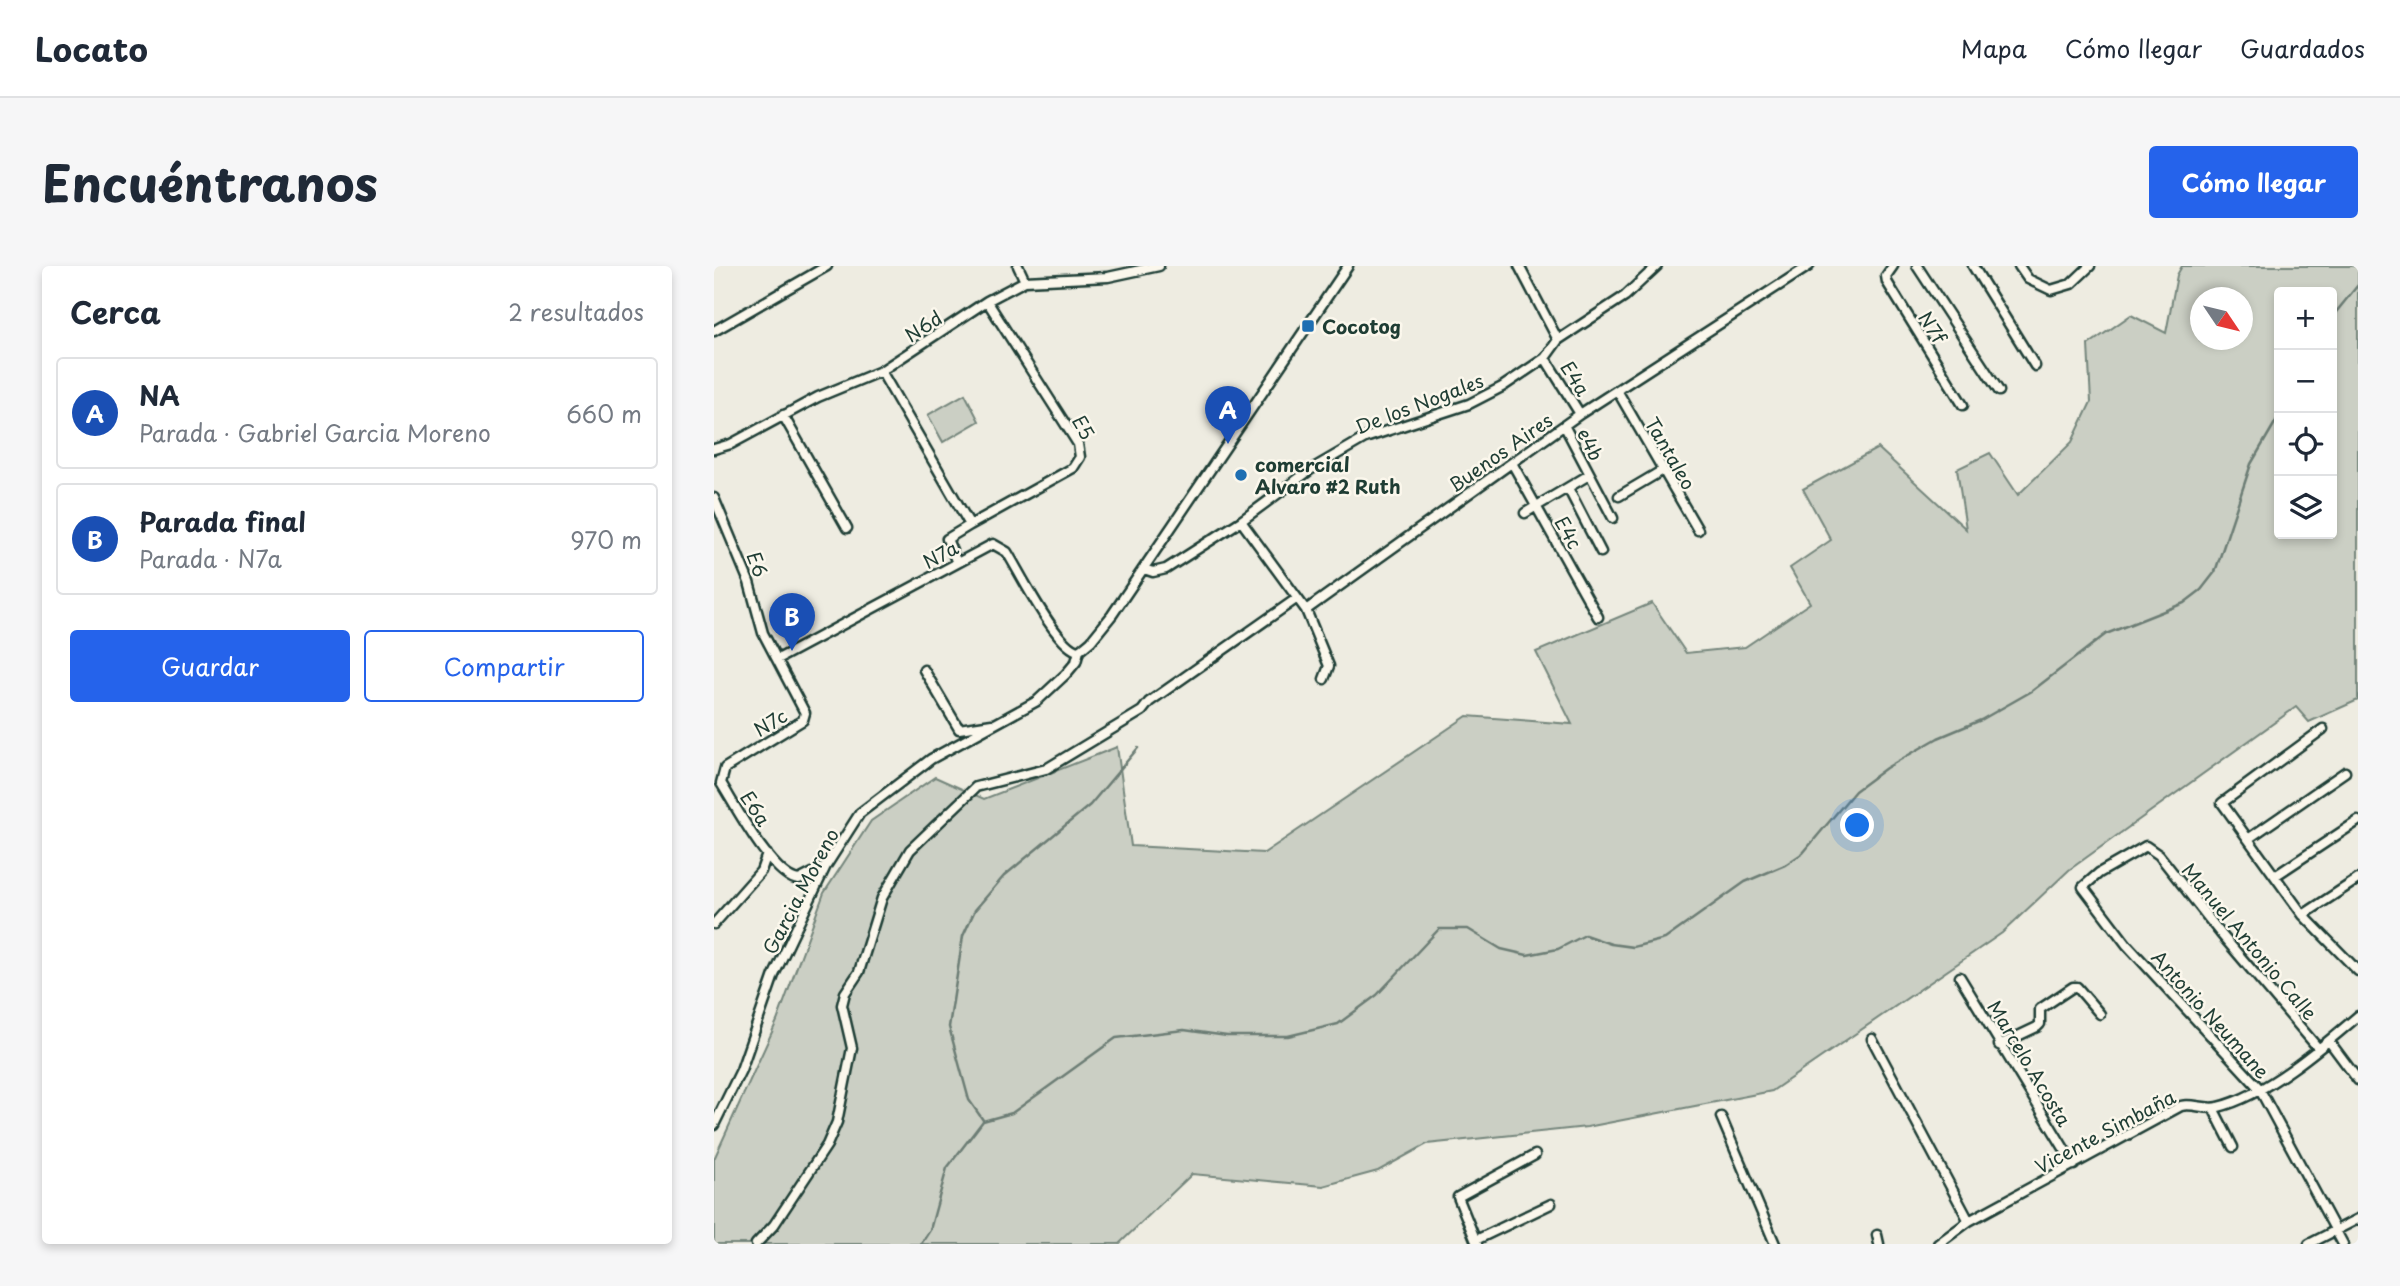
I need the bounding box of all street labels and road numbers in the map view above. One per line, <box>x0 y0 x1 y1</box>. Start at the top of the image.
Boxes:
street label: N6d <box>899 304 947 348</box>
street label: N7f <box>1912 305 1954 350</box>
street label: E4a <box>1554 355 1598 401</box>
street label: De los Nogales <box>1351 366 1487 440</box>
street label: Buenos Aires <box>1442 406 1558 498</box>
street label: E5 <box>1066 410 1102 444</box>
street label: Tantaleo <box>1639 411 1703 495</box>
street label: e4b <box>1571 423 1611 465</box>
street label: E4c <box>1549 511 1589 553</box>
street label: N7a <box>917 533 963 575</box>
street label: E6 <box>741 547 775 581</box>
street label: N7c <box>748 701 792 743</box>
street label: E6a <box>734 785 778 831</box>
street label: Garcia Moreno <box>755 823 845 959</box>
street label: Manuel Antonio Calle <box>2176 856 2324 1026</box>
street label: Antonio Neumane <box>2145 943 2277 1085</box>
street label: Marcelo Acosta <box>1981 995 2079 1131</box>
street label: Vicente Simbaña <box>2030 1082 2180 1180</box>

